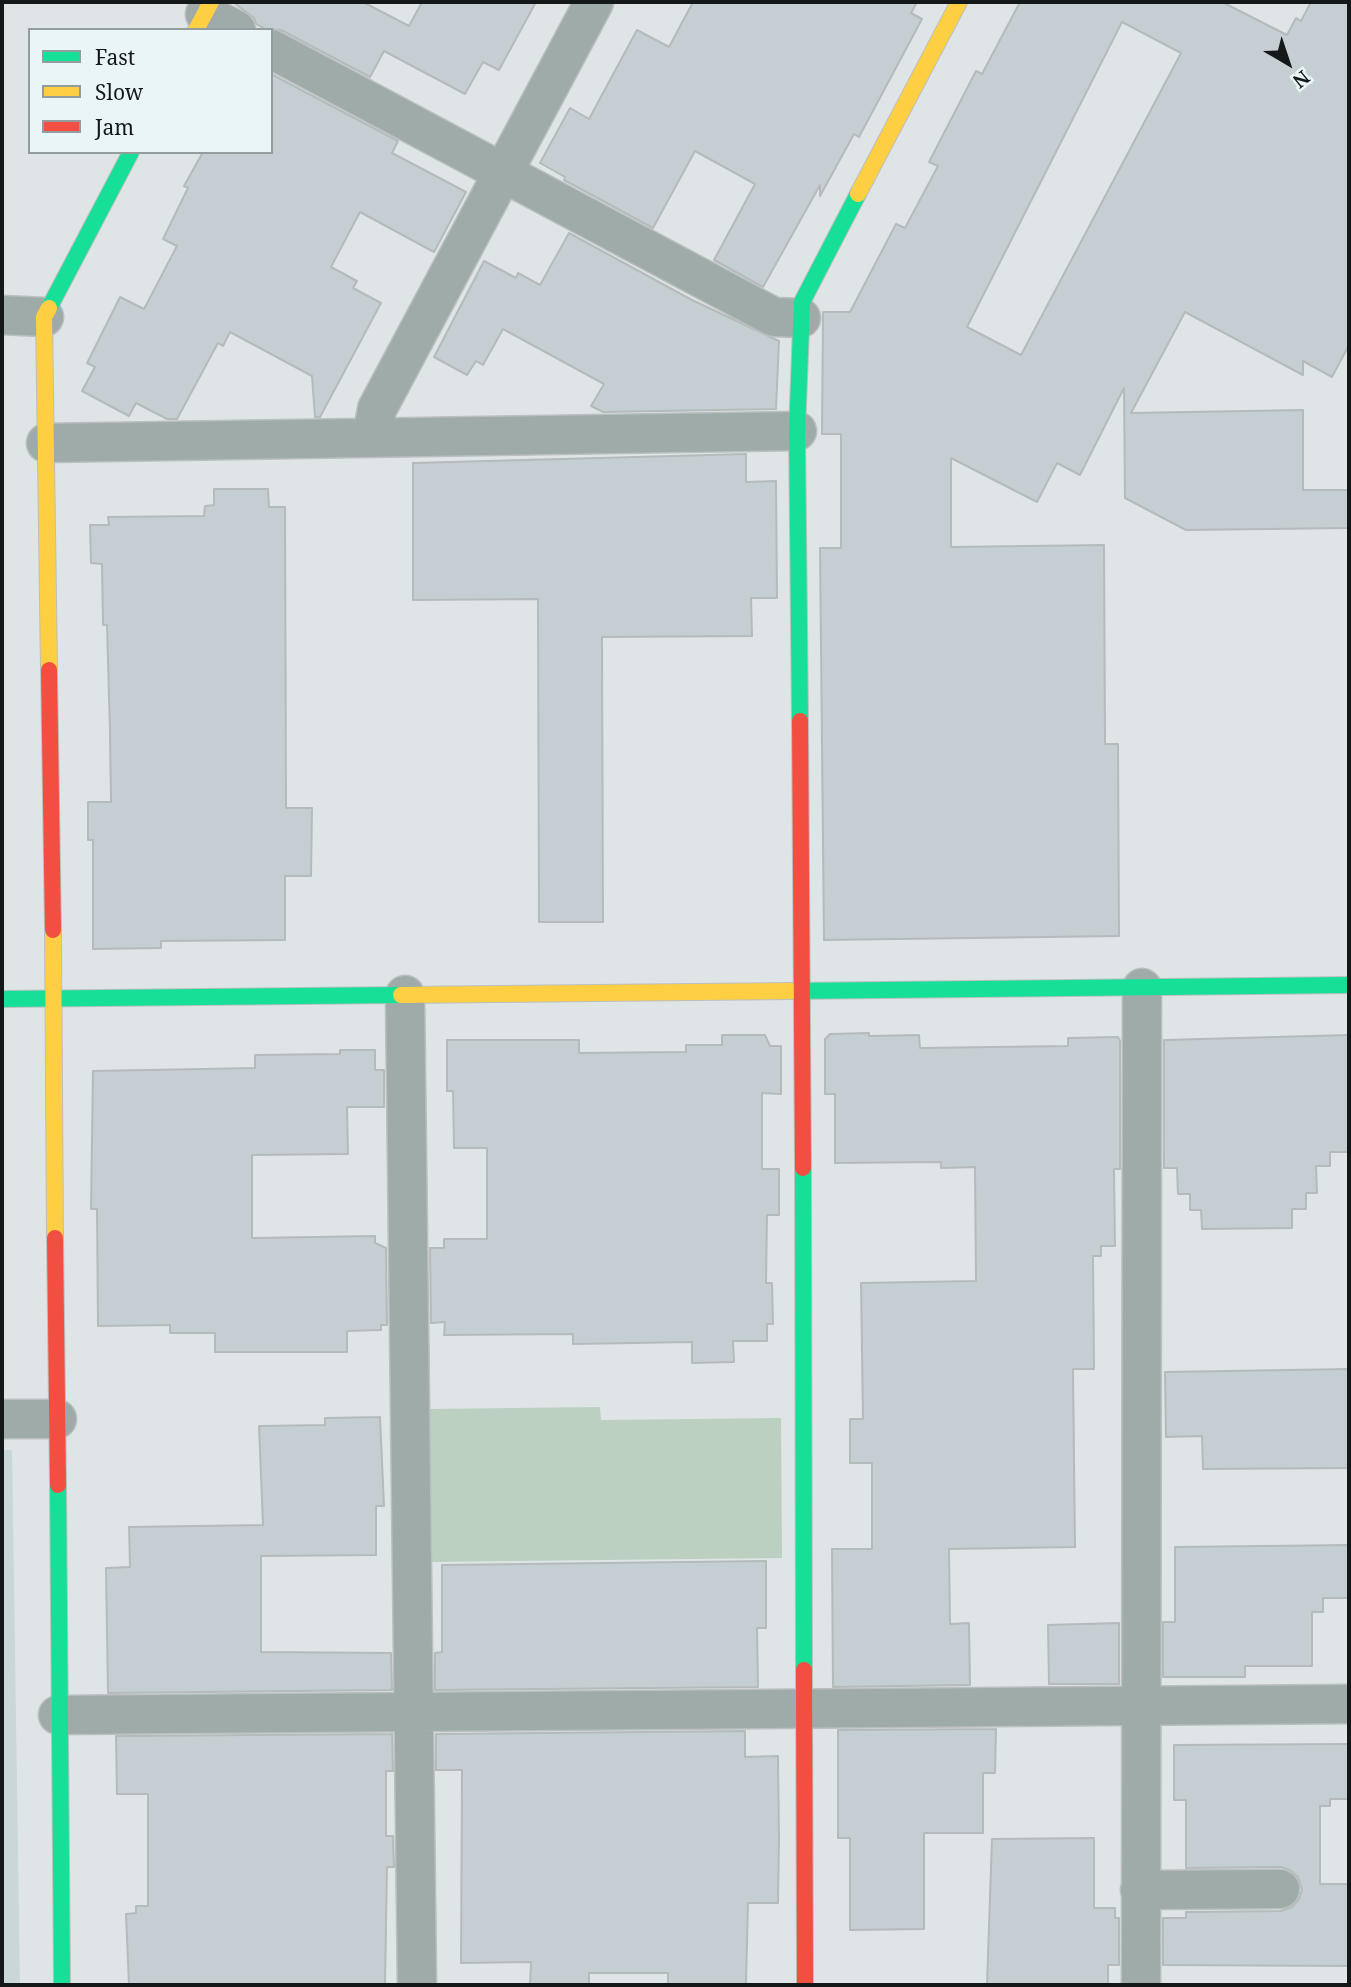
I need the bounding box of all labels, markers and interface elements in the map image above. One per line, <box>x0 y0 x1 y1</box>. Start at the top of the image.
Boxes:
legend <box>28 28 273 154</box>
north arrow <box>1253 28 1323 98</box>
text: Fast <box>95 43 135 71</box>
text: N <box>1287 64 1315 94</box>
text: Slow <box>95 78 143 106</box>
text: Jam <box>95 113 134 141</box>

